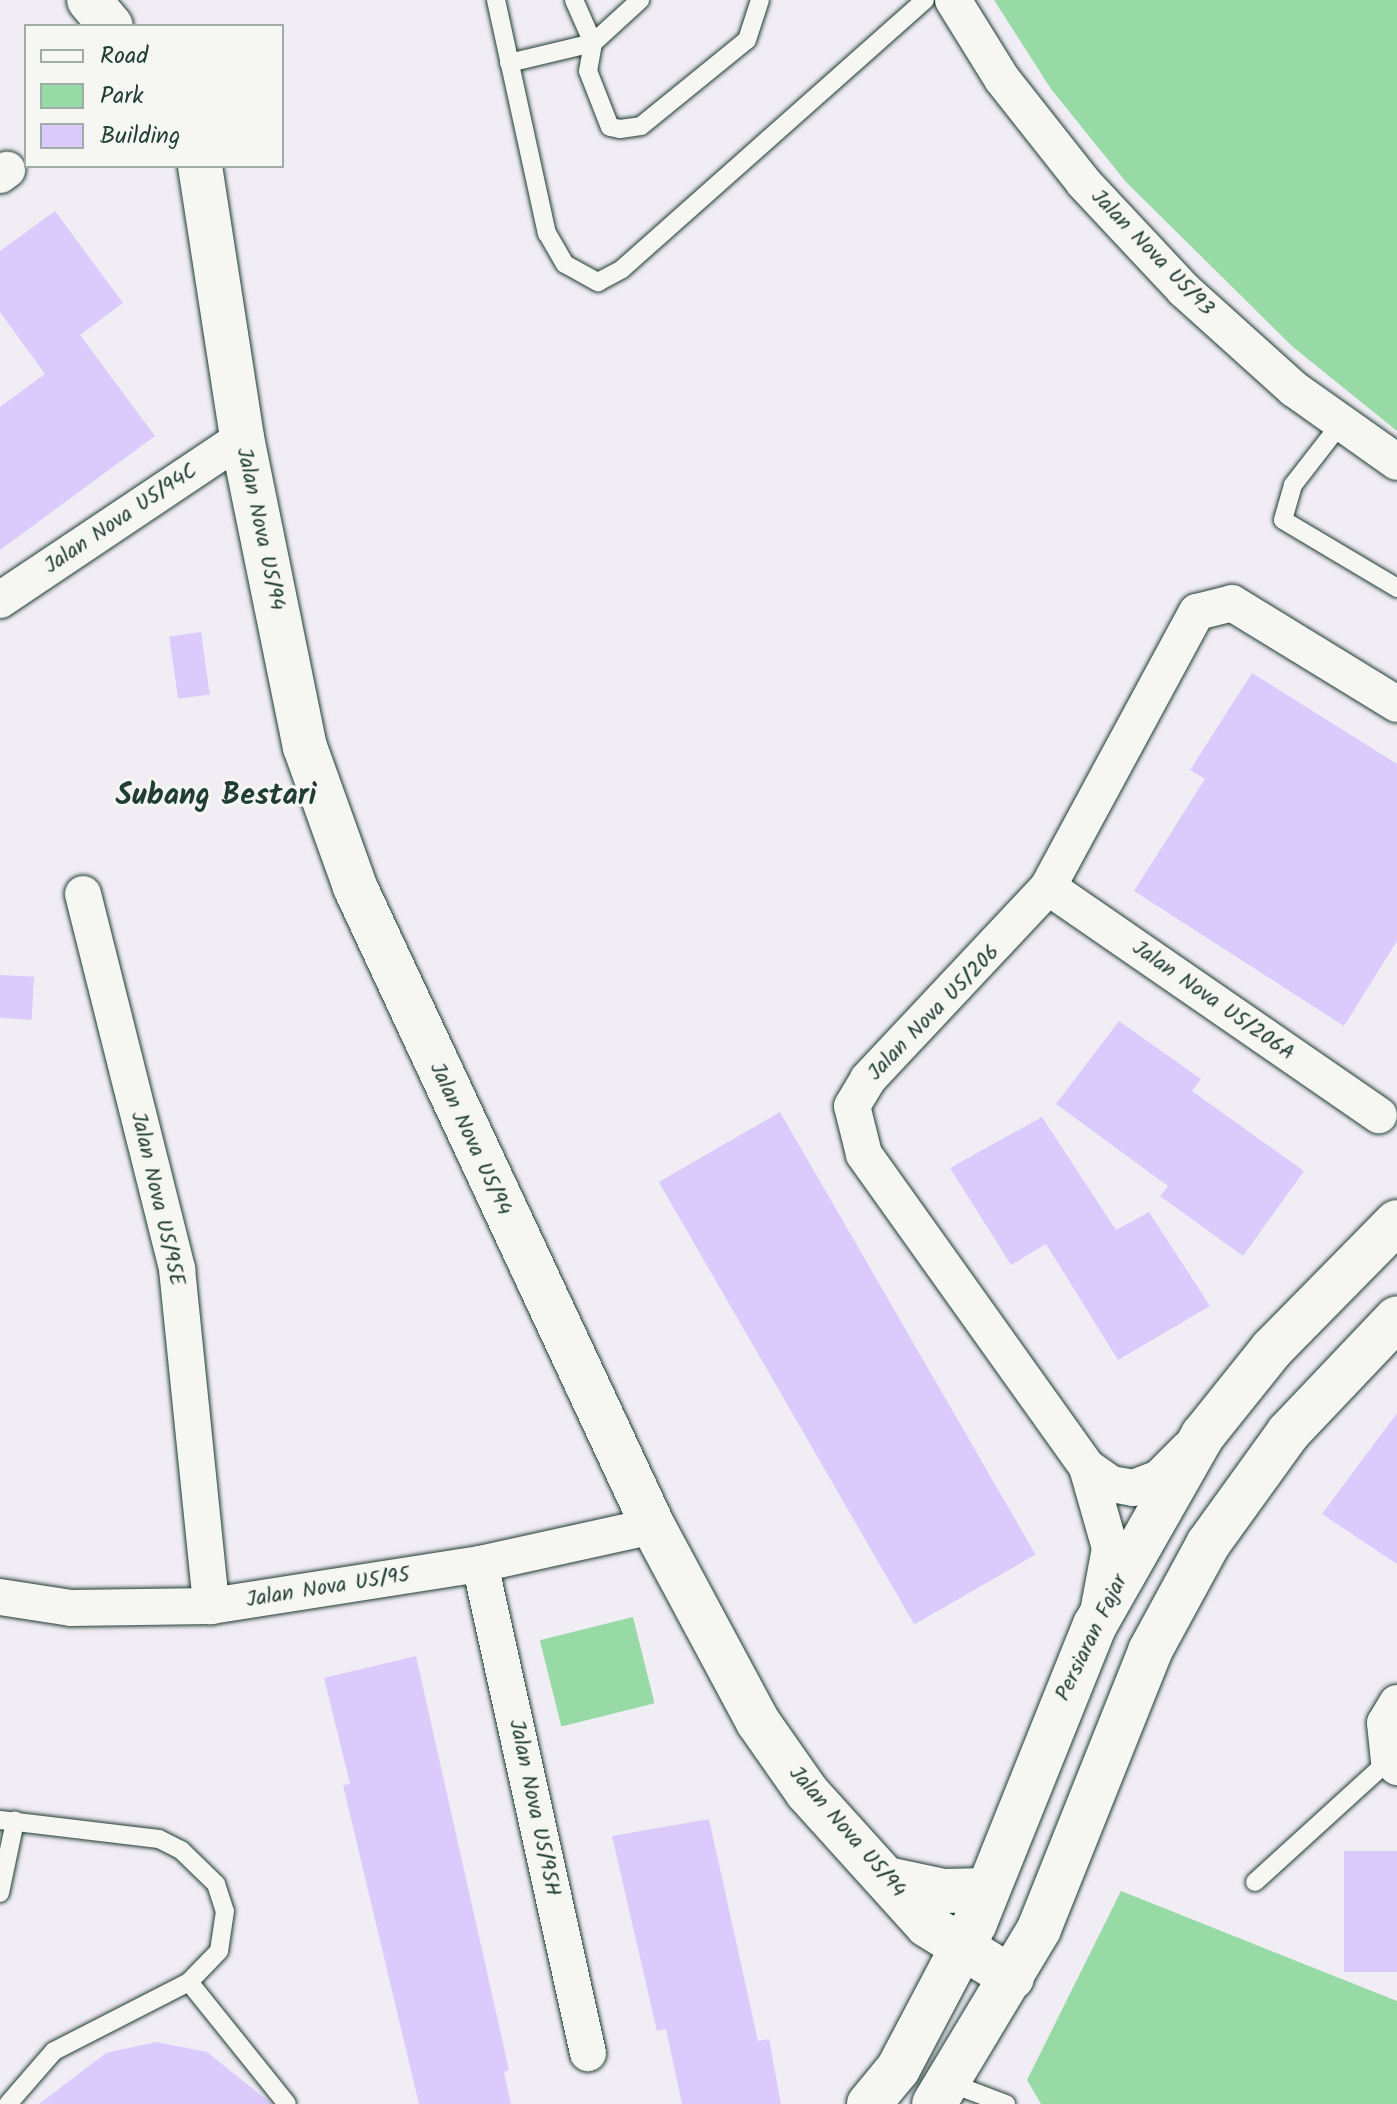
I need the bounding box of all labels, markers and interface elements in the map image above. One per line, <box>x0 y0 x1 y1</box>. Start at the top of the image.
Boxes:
legend <box>24 24 284 168</box>
text: Road <box>100 37 148 76</box>
text: Park <box>100 77 144 116</box>
text: Building <box>100 117 180 156</box>
street label: Jalan Nova U5/93 <box>1085 184 1219 322</box>
street label: Jalan Nova U5/94 <box>230 445 290 613</box>
street label: Jalan Nova U5/94C <box>39 458 203 580</box>
district label: Subang Bestari <box>116 778 316 814</box>
street label: Jalan Nova U5/206A <box>1127 935 1299 1067</box>
street label: Jalan Nova U5/206 <box>862 939 1006 1087</box>
street label: Jalan Nova U5/94 <box>423 1058 517 1220</box>
street label: Jalan Nova U5/95E <box>124 1109 190 1289</box>
street label: Jalan Nova U5/95 <box>244 1562 412 1614</box>
street label: Persiaran Fajar <box>1050 1571 1134 1705</box>
street label: Jalan Nova U5/95H <box>502 1717 566 1899</box>
street label: Jalan Nova U5/94 <box>783 1761 911 1903</box>

